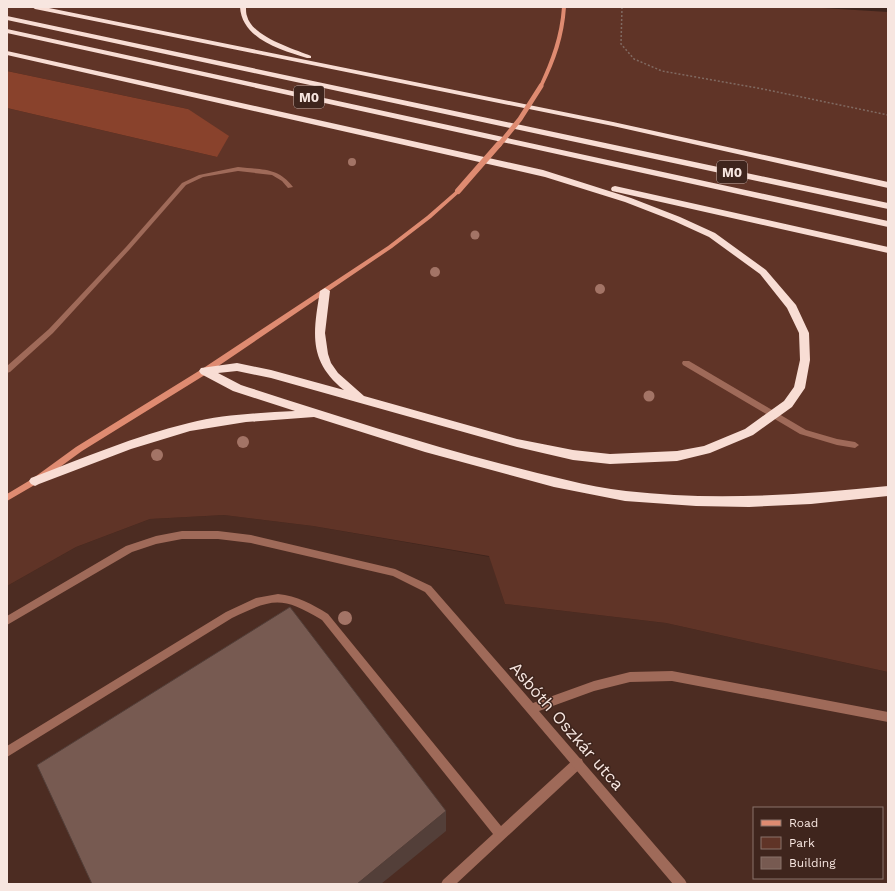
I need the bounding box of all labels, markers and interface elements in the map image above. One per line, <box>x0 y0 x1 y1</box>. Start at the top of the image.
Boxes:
road number: M0 <box>294 86 324 108</box>
road number: M0 <box>717 161 747 183</box>
street label: Asbóth Oszkár utca <box>506 658 628 794</box>
legend <box>753 807 883 879</box>
text: Road <box>789 816 818 830</box>
text: Park <box>789 836 815 850</box>
text: Building <box>789 856 836 870</box>

